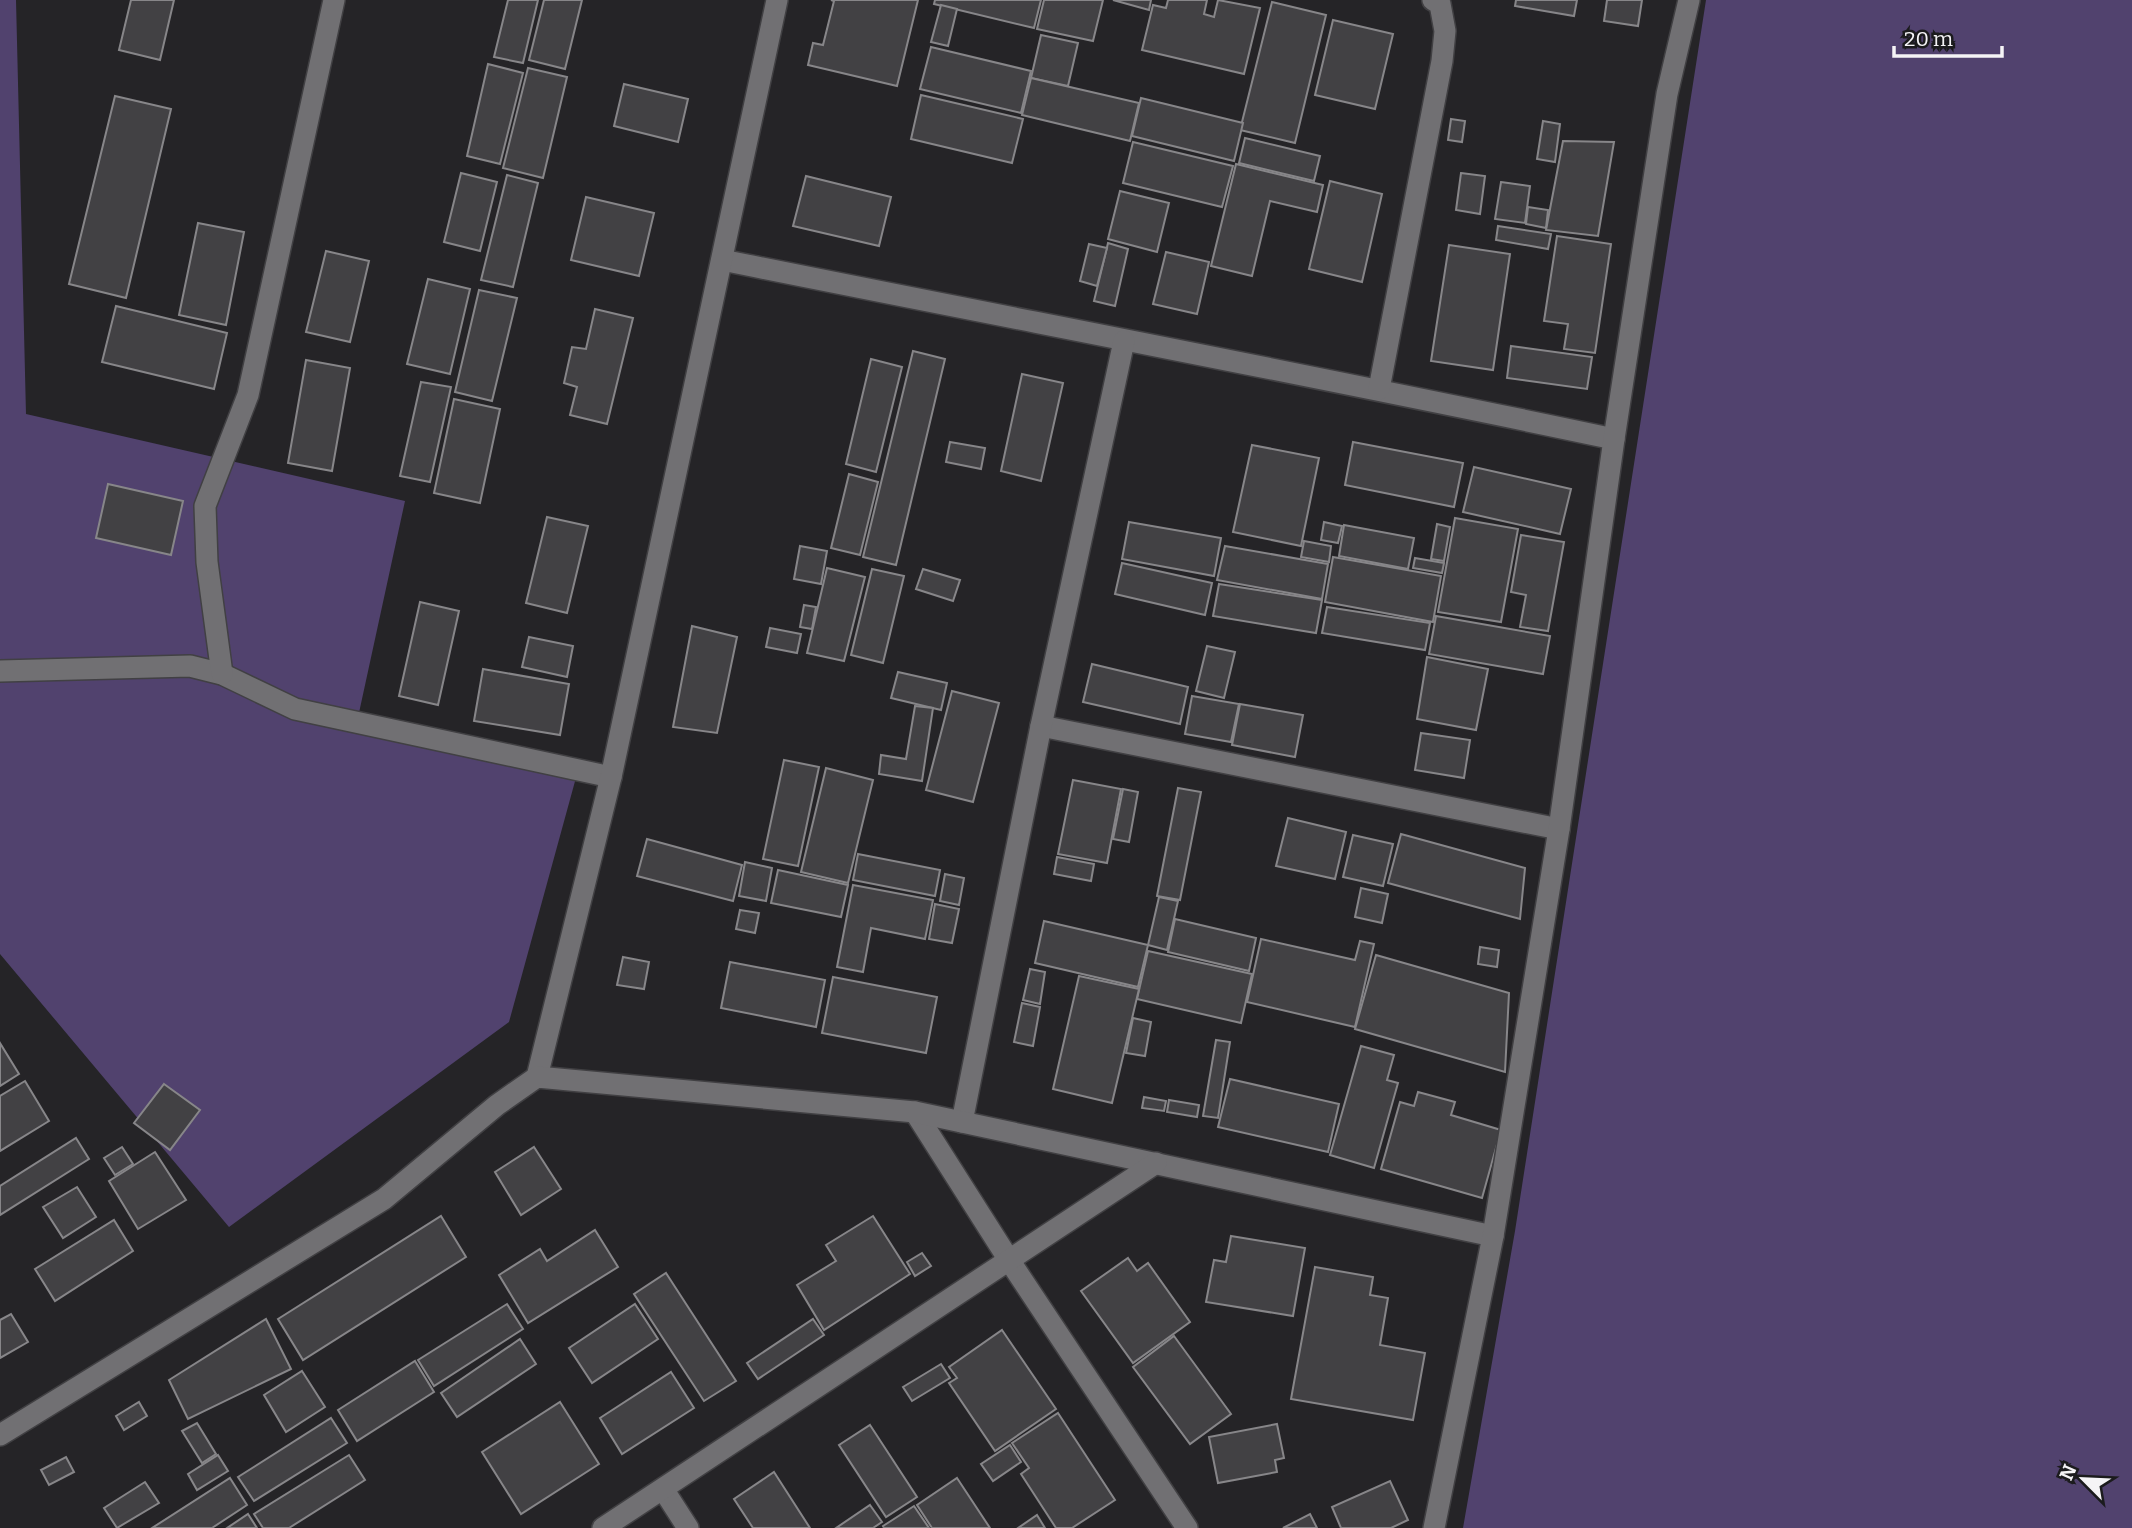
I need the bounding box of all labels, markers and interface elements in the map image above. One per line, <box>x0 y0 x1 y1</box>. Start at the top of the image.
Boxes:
scale bar <box>1894 14 2002 58</box>
text: 20 m <box>1904 26 1953 52</box>
north arrow <box>2048 1444 2118 1514</box>
text: N <box>2054 1461 2082 1484</box>

